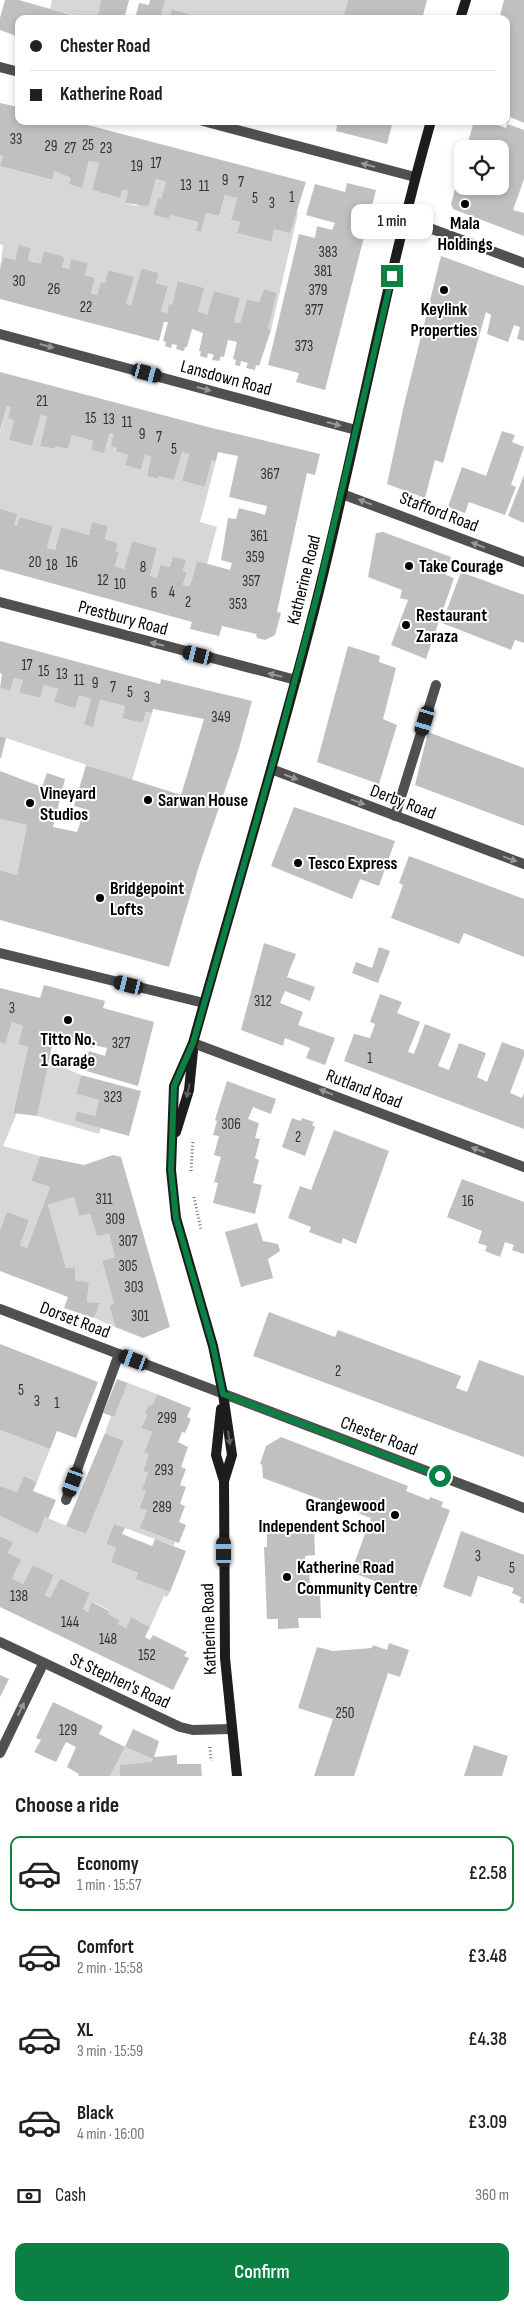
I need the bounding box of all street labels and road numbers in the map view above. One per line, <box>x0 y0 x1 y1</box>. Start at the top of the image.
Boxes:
street label: Lansdown Road <box>178 356 274 400</box>
street label: Stafford Road <box>397 487 481 537</box>
street label: Katherine Road <box>283 533 325 627</box>
street label: Prestbury Road <box>76 596 170 640</box>
street label: Derby Road <box>367 780 439 824</box>
street label: Rutland Road <box>323 1065 405 1113</box>
street label: Dorset Road <box>37 1297 113 1343</box>
street label: Chester Road <box>338 1412 420 1460</box>
street label: Katherine Road <box>197 1583 221 1675</box>
street label: St Stephen's Road <box>67 1649 173 1713</box>

